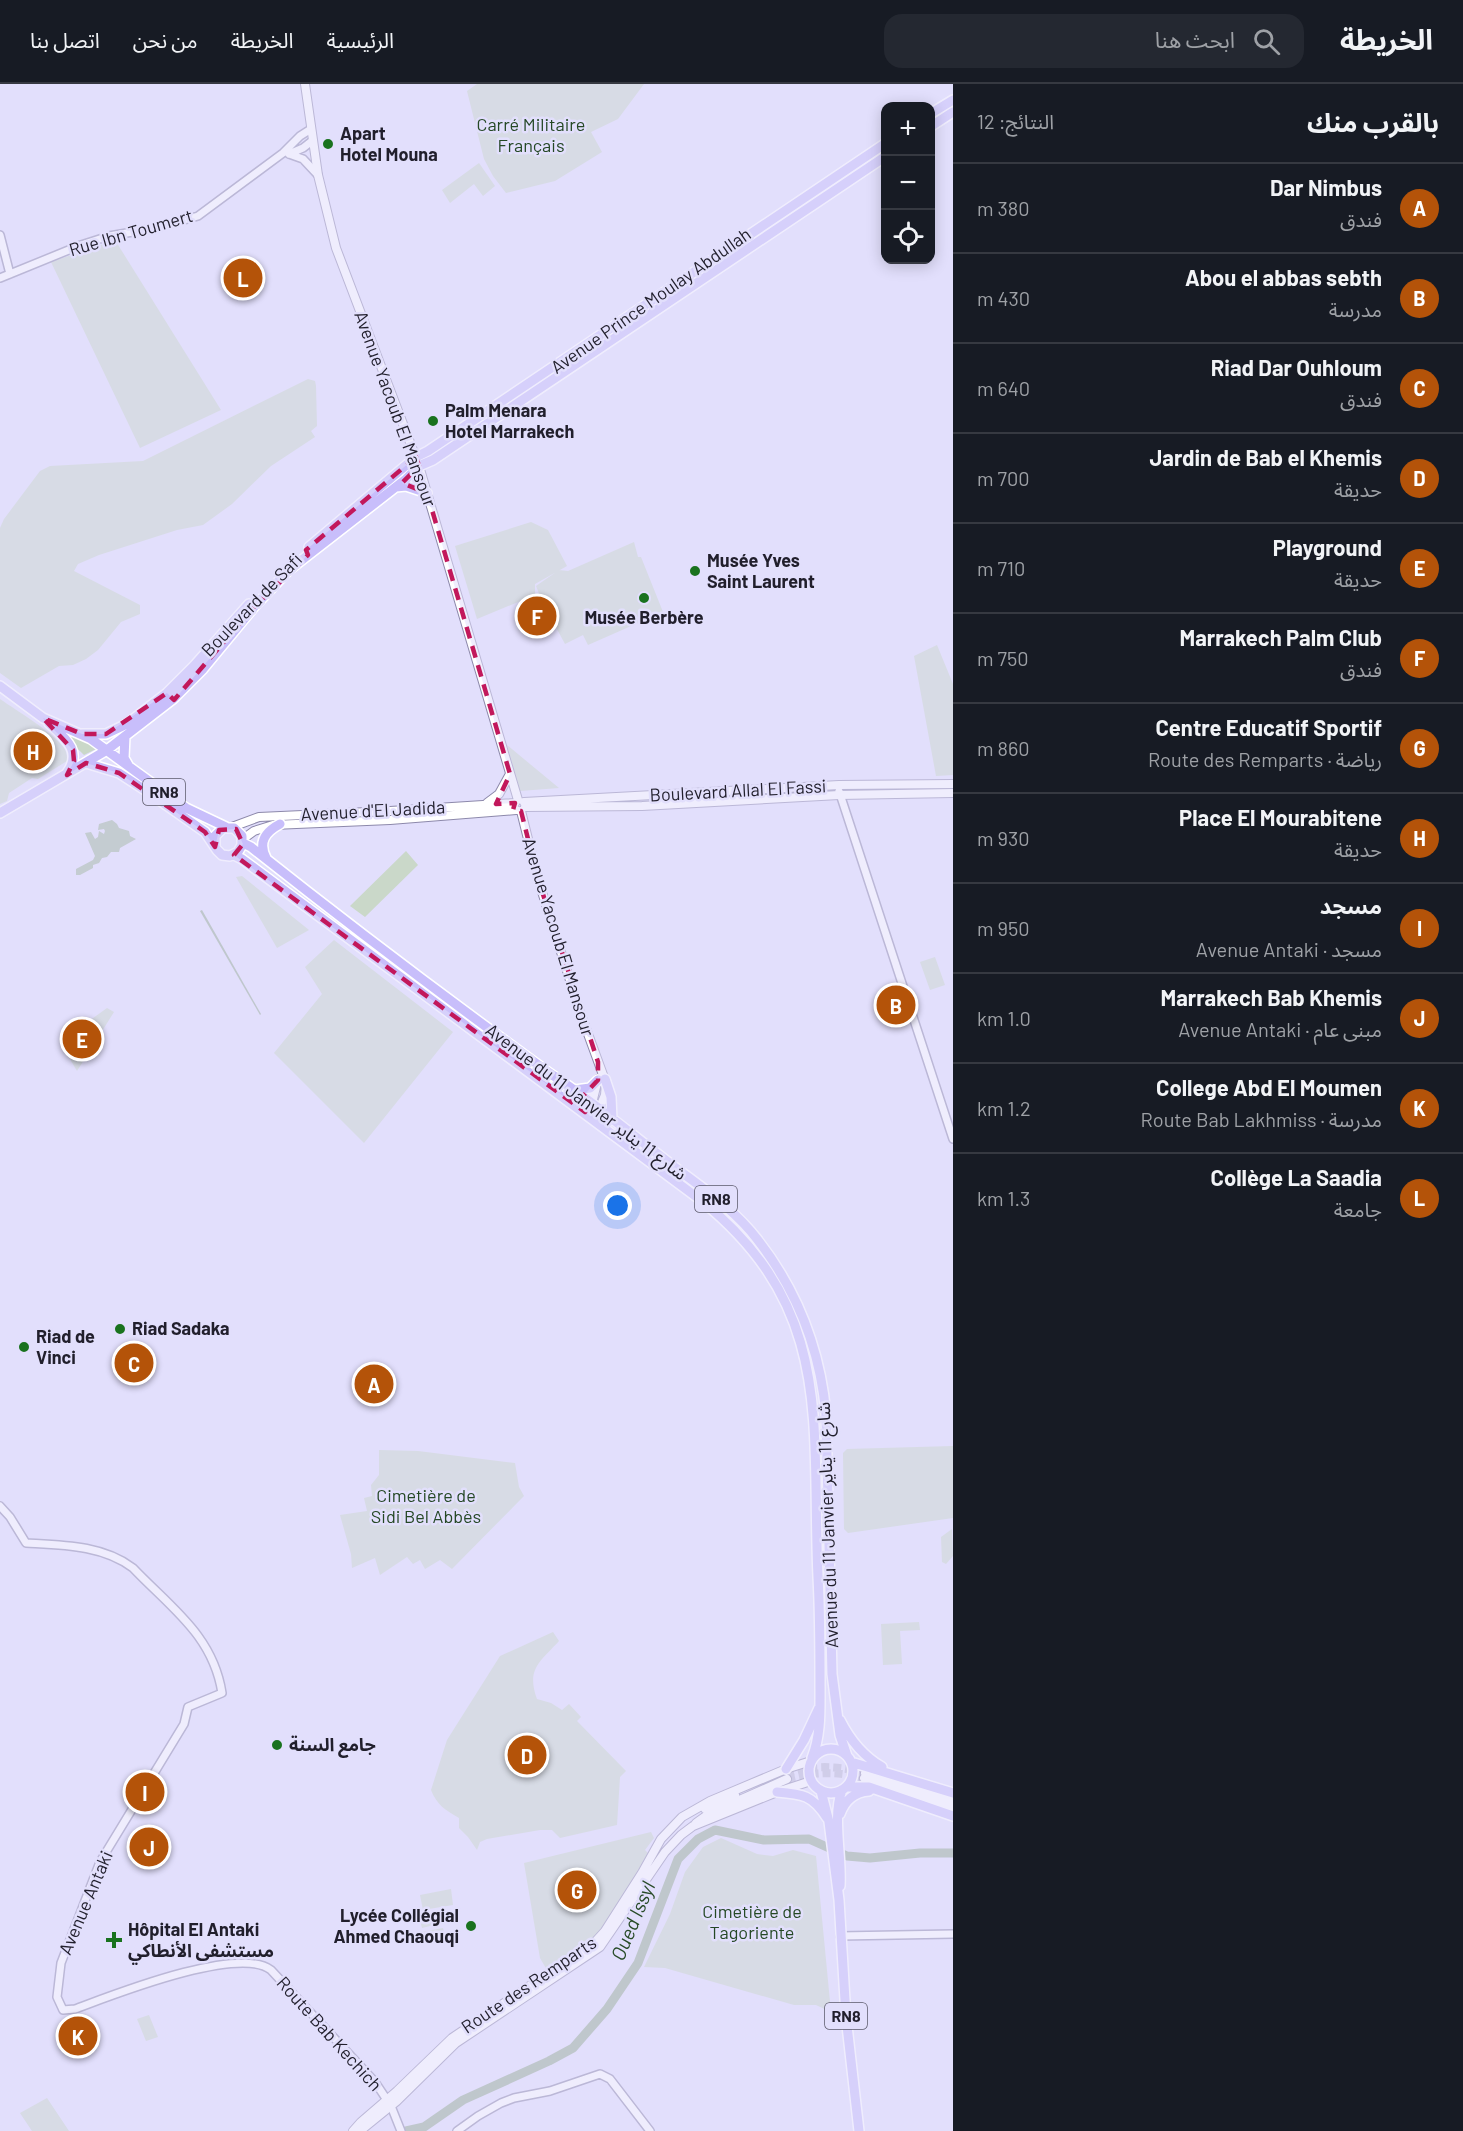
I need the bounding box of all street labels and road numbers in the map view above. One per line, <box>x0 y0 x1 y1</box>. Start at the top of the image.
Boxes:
street label: Rue Ibn Toumert <box>66 204 195 260</box>
street label: Avenue Prince Moulay Abdullah <box>546 223 755 378</box>
street label: Avenue Yacoub El Mansour <box>350 308 442 510</box>
street label: Boulevard de Safi <box>196 548 306 661</box>
street label: Boulevard Allal El Fassi <box>649 774 827 806</box>
road number: RN8 <box>143 779 185 805</box>
street label: Avenue d'El Jadida <box>300 795 446 825</box>
street label: Avenue Yacoub El Mansour <box>518 835 600 1039</box>
street label: Avenue du 11 Janvier شارع 11 يناير <box>479 1018 692 1187</box>
road number: RN8 <box>695 1186 737 1212</box>
street label: Avenue du 11 Janvier شارع 11 يناير <box>812 1401 846 1649</box>
street label: Avenue Antaki <box>53 1847 117 1958</box>
street label: Route des Remparts <box>457 1931 600 2037</box>
street label: Route Bab Kechich <box>272 1971 387 2095</box>
road number: RN8 <box>825 2003 867 2029</box>

